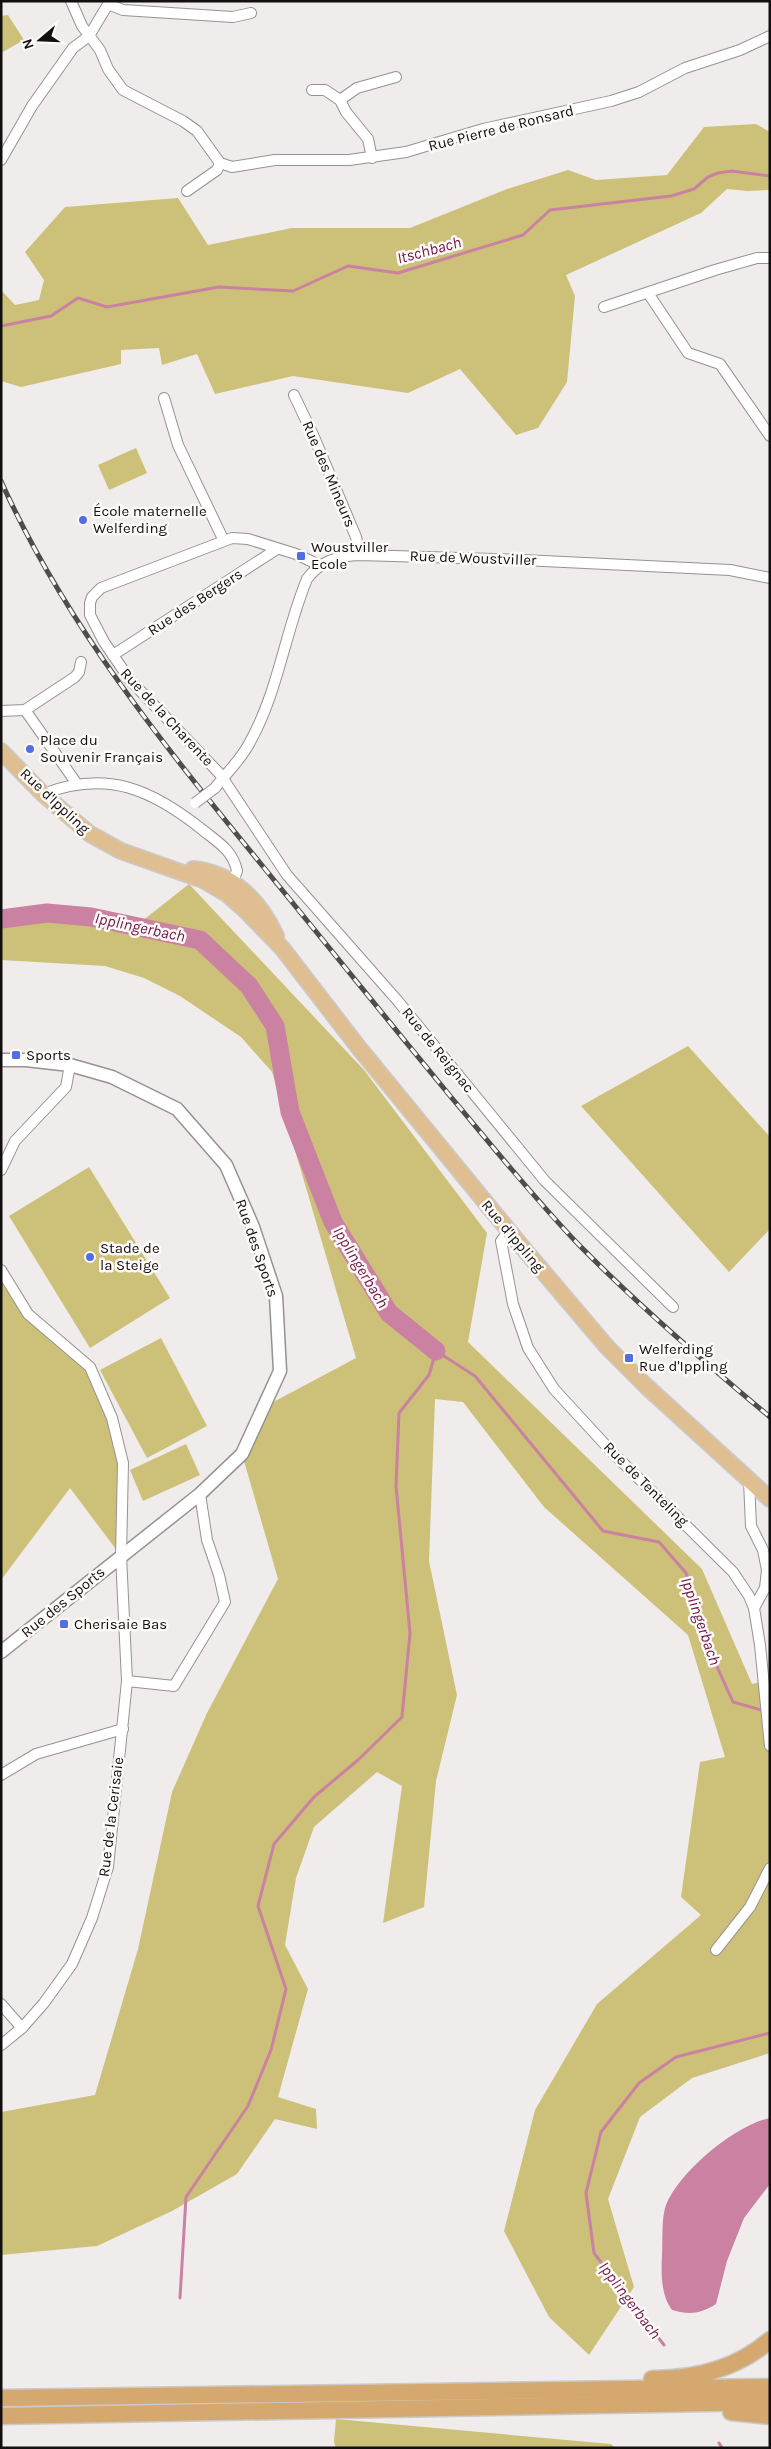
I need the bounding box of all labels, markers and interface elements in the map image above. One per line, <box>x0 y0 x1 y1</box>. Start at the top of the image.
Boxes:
north arrow <box>15 15 65 65</box>
text: N <box>19 37 38 52</box>
street label: Rue Pierre de Ronsard <box>426 101 576 155</box>
water label: Itschbach <box>395 232 463 268</box>
street label: Rue des Mineurs <box>298 418 360 530</box>
place label: École maternelle Welferding <box>93 502 207 537</box>
marker: École maternelle Welferding <box>77 514 89 526</box>
place label: Woustviller Ecole <box>311 538 389 573</box>
street label: Rue de Woustviller <box>409 547 537 569</box>
marker: Woustviller Ecole <box>295 550 307 562</box>
street label: Rue des Bergers <box>144 565 246 639</box>
street label: Rue de la Charente <box>117 664 217 770</box>
place label: Place du Souvenir Français <box>40 731 163 766</box>
marker: Place du Souvenir Français <box>24 743 36 755</box>
street label: Rue d'Ippling <box>17 764 94 838</box>
water label: Ipplingerbach <box>93 908 187 946</box>
street label: Rue de Reignac <box>398 1004 478 1096</box>
place label: Sports <box>26 1046 71 1064</box>
marker: Sports <box>10 1049 22 1061</box>
street label: Rue d'Ippling <box>478 1196 549 1276</box>
street label: Rue des Sports <box>232 1197 282 1299</box>
water label: Ipplingerbach <box>329 1223 393 1311</box>
place label: Stade de la Steige <box>100 1239 160 1274</box>
marker: Stade de la Steige <box>84 1251 96 1263</box>
place label: Welferding Rue d'Ippling <box>639 1340 728 1375</box>
marker: Welferding Rue d'Ippling <box>623 1352 635 1364</box>
street label: Rue de Tenteling <box>600 1438 692 1530</box>
street label: Rue des Sports <box>17 1563 109 1641</box>
water label: Ipplingerbach <box>677 1575 725 1667</box>
place label: Cherisaie Bas <box>74 1615 167 1633</box>
marker: Cherisaie Bas <box>58 1618 70 1630</box>
street label: Rue de la Cerisaie <box>95 1756 127 1878</box>
water label: Ipplingerbach <box>595 2258 665 2342</box>

